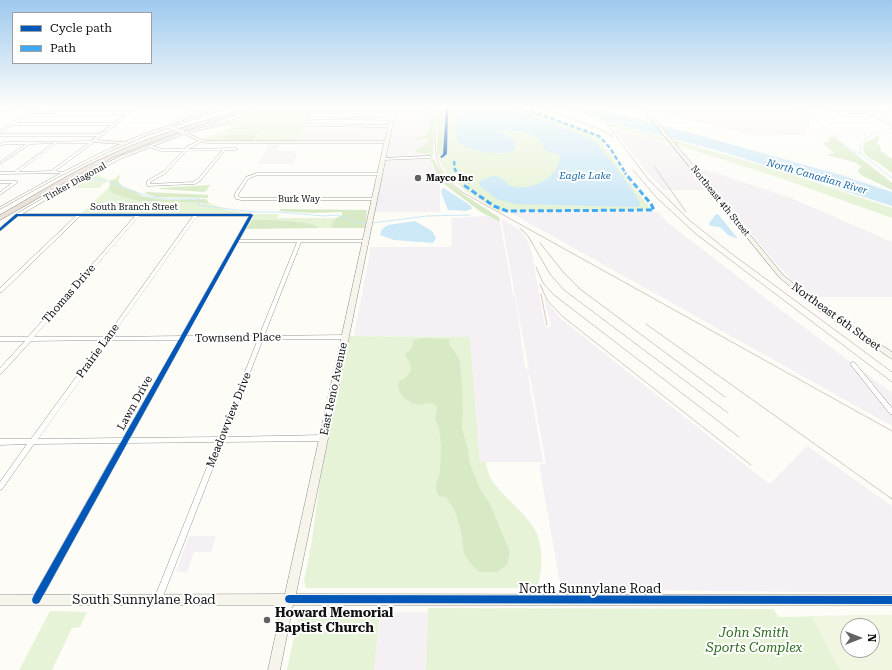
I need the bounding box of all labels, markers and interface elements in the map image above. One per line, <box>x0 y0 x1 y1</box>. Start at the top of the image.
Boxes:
legend <box>12 12 152 64</box>
text: Cycle path <box>50 21 112 35</box>
text: Path <box>50 41 76 55</box>
water label: North Canadian River <box>765 157 869 197</box>
street label: Tinker Diagonal <box>42 160 108 204</box>
street label: Northeast 4th Street <box>688 164 752 238</box>
water label: Eagle Lake <box>559 170 611 182</box>
marker: Mayco Inc <box>413 173 423 183</box>
place label: Mayco Inc <box>426 173 473 183</box>
street label: Burk Way <box>278 194 320 204</box>
street label: South Branch Street <box>90 202 178 212</box>
street label: Thomas Drive <box>40 262 98 326</box>
street label: Northeast 6th Street <box>789 280 883 354</box>
street label: Prairie Lane <box>74 321 122 381</box>
street label: Townsend Place <box>195 331 281 345</box>
street label: East Reno Avenue <box>318 341 350 437</box>
street label: Meadowview Drive <box>204 370 254 470</box>
street label: Lawn Drive <box>115 373 155 433</box>
street label: North Sunnylane Road <box>519 581 661 597</box>
street label: South Sunnylane Road <box>72 592 216 608</box>
place label: Howard Memorial Baptist Church <box>275 605 393 636</box>
marker: Howard Memorial Baptist Church <box>262 615 272 625</box>
north arrow <box>840 618 880 658</box>
park label: John Smith Sports Complex <box>706 625 802 656</box>
text: N <box>865 634 878 642</box>

